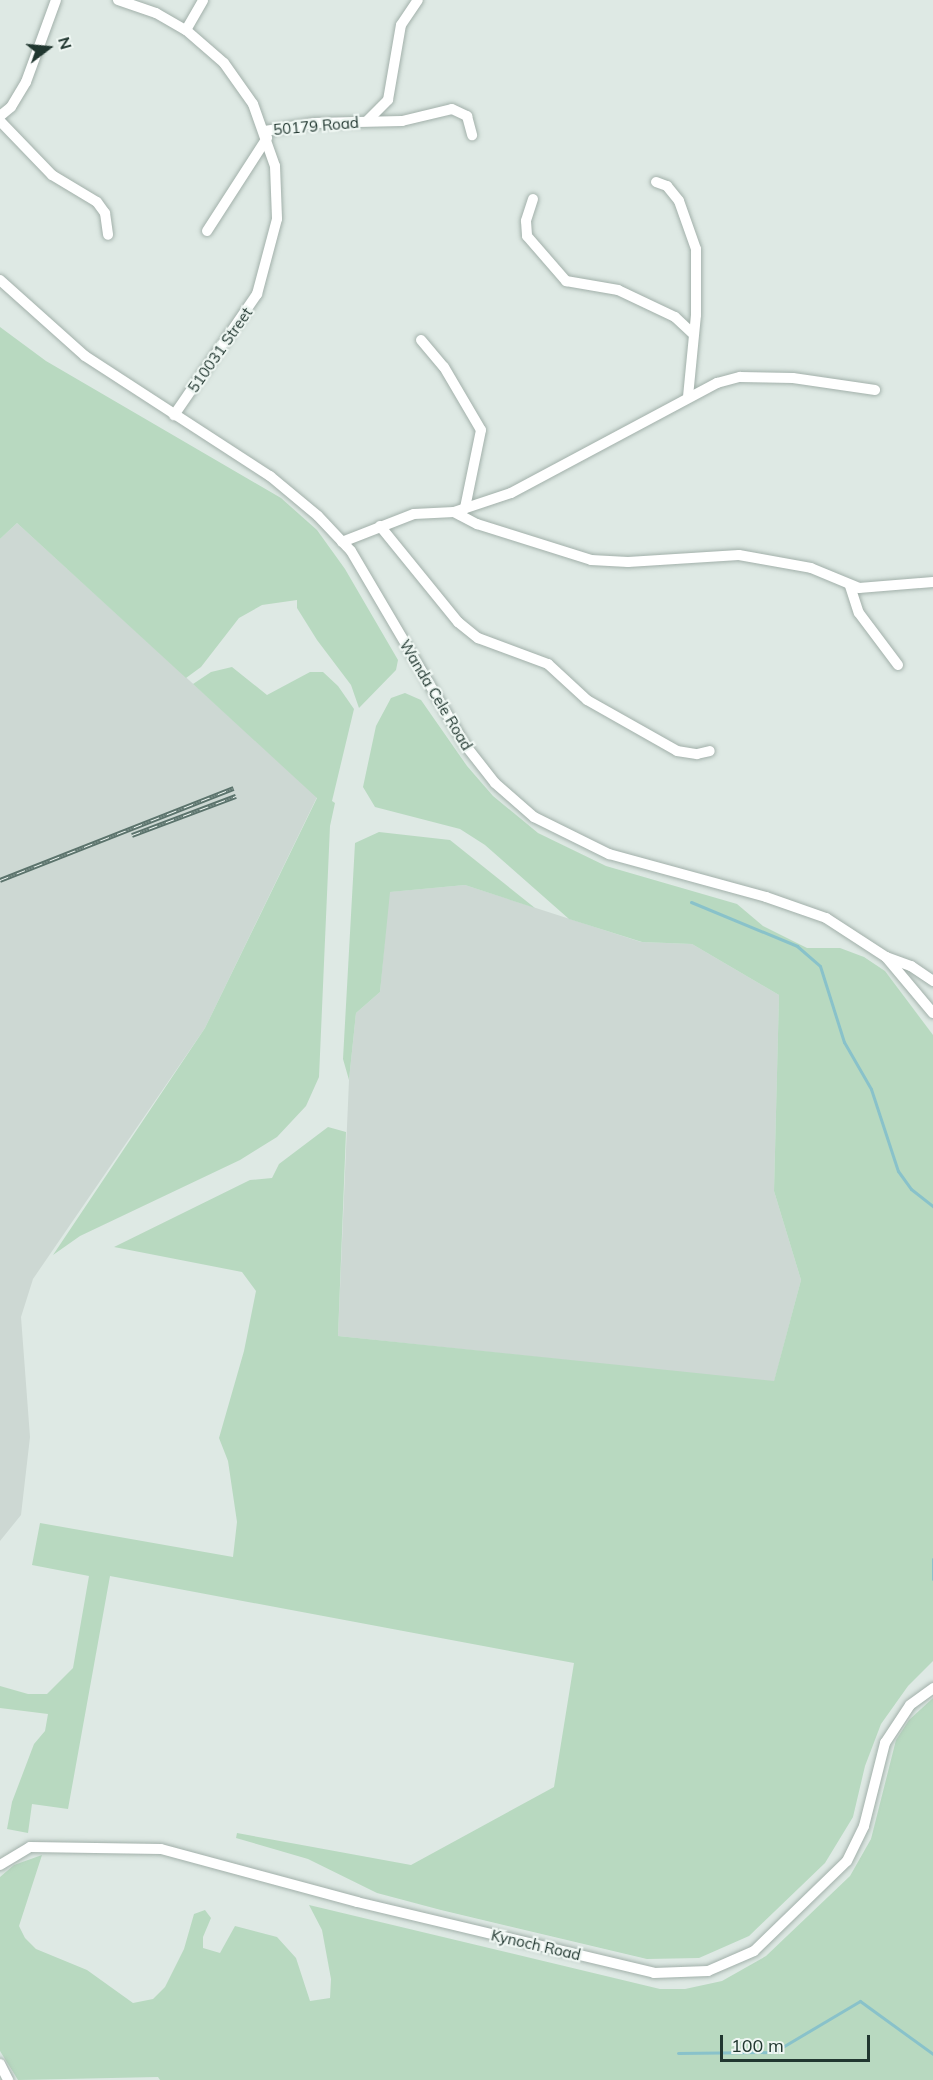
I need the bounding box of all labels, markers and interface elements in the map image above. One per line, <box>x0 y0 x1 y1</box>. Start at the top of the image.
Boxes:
north arrow <box>18 18 78 78</box>
text: N <box>54 34 77 52</box>
street label: 50179 Road <box>273 113 359 139</box>
street label: 510031 Street <box>184 304 256 396</box>
street label: Wanda Cele Road <box>396 636 476 754</box>
street label: Kynoch Road <box>489 1926 583 1964</box>
scale bar <box>723 2023 873 2061</box>
text: 100 m <box>731 2034 784 2057</box>

